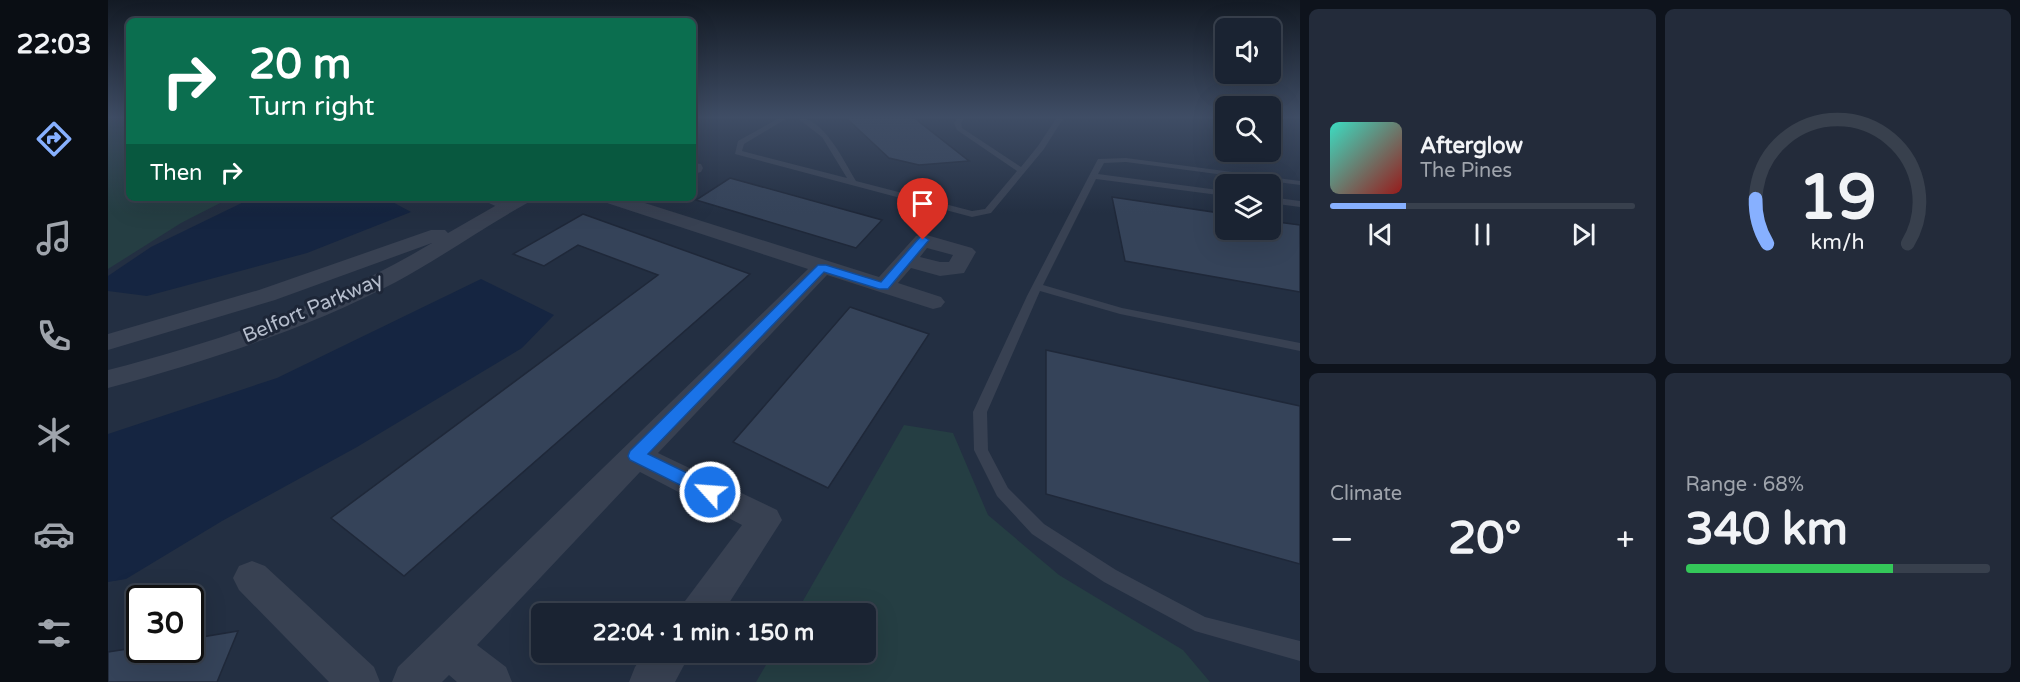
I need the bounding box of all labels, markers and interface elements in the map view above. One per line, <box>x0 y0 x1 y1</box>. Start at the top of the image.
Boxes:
map controls <box>1215 18 1281 240</box>
button: sound <box>1215 18 1281 84</box>
text: 22:03 <box>17 28 91 61</box>
text: 20 m <box>249 39 351 90</box>
icon: right <box>150 42 228 120</box>
text: Turn right <box>249 90 375 123</box>
button: search <box>1215 96 1281 162</box>
icon: directions <box>33 118 75 160</box>
text: Afterglow <box>1420 133 1523 159</box>
icon: right <box>215 156 248 189</box>
text: The Pines <box>1420 159 1512 183</box>
text: Then <box>150 160 203 186</box>
text: 19 <box>1799 161 1877 236</box>
button: layers <box>1215 174 1281 240</box>
pin <box>897 178 948 240</box>
icon: arrive <box>906 187 939 220</box>
icon: music <box>33 217 75 259</box>
icon: previous <box>1364 218 1397 251</box>
icon: pause <box>1466 218 1499 251</box>
icon: next <box>1567 218 1600 251</box>
text: km/h <box>1811 229 1865 255</box>
street label: Belfort Parkway <box>239 268 387 348</box>
icon: phone <box>33 315 75 357</box>
icon: climate <box>33 414 75 456</box>
position arrow <box>678 460 742 524</box>
text: Range · 68% <box>1686 473 1804 497</box>
text: Climate <box>1330 482 1402 506</box>
text: 340 km <box>1686 503 1848 557</box>
text: 20° <box>1448 512 1521 566</box>
icon: car <box>33 513 75 555</box>
text: − <box>1330 520 1354 559</box>
text: + <box>1616 520 1634 559</box>
speed limit sign: 30 <box>126 585 204 663</box>
icon: filters <box>33 612 75 654</box>
text: 22:04 · 1 min · 150 m <box>593 620 814 646</box>

